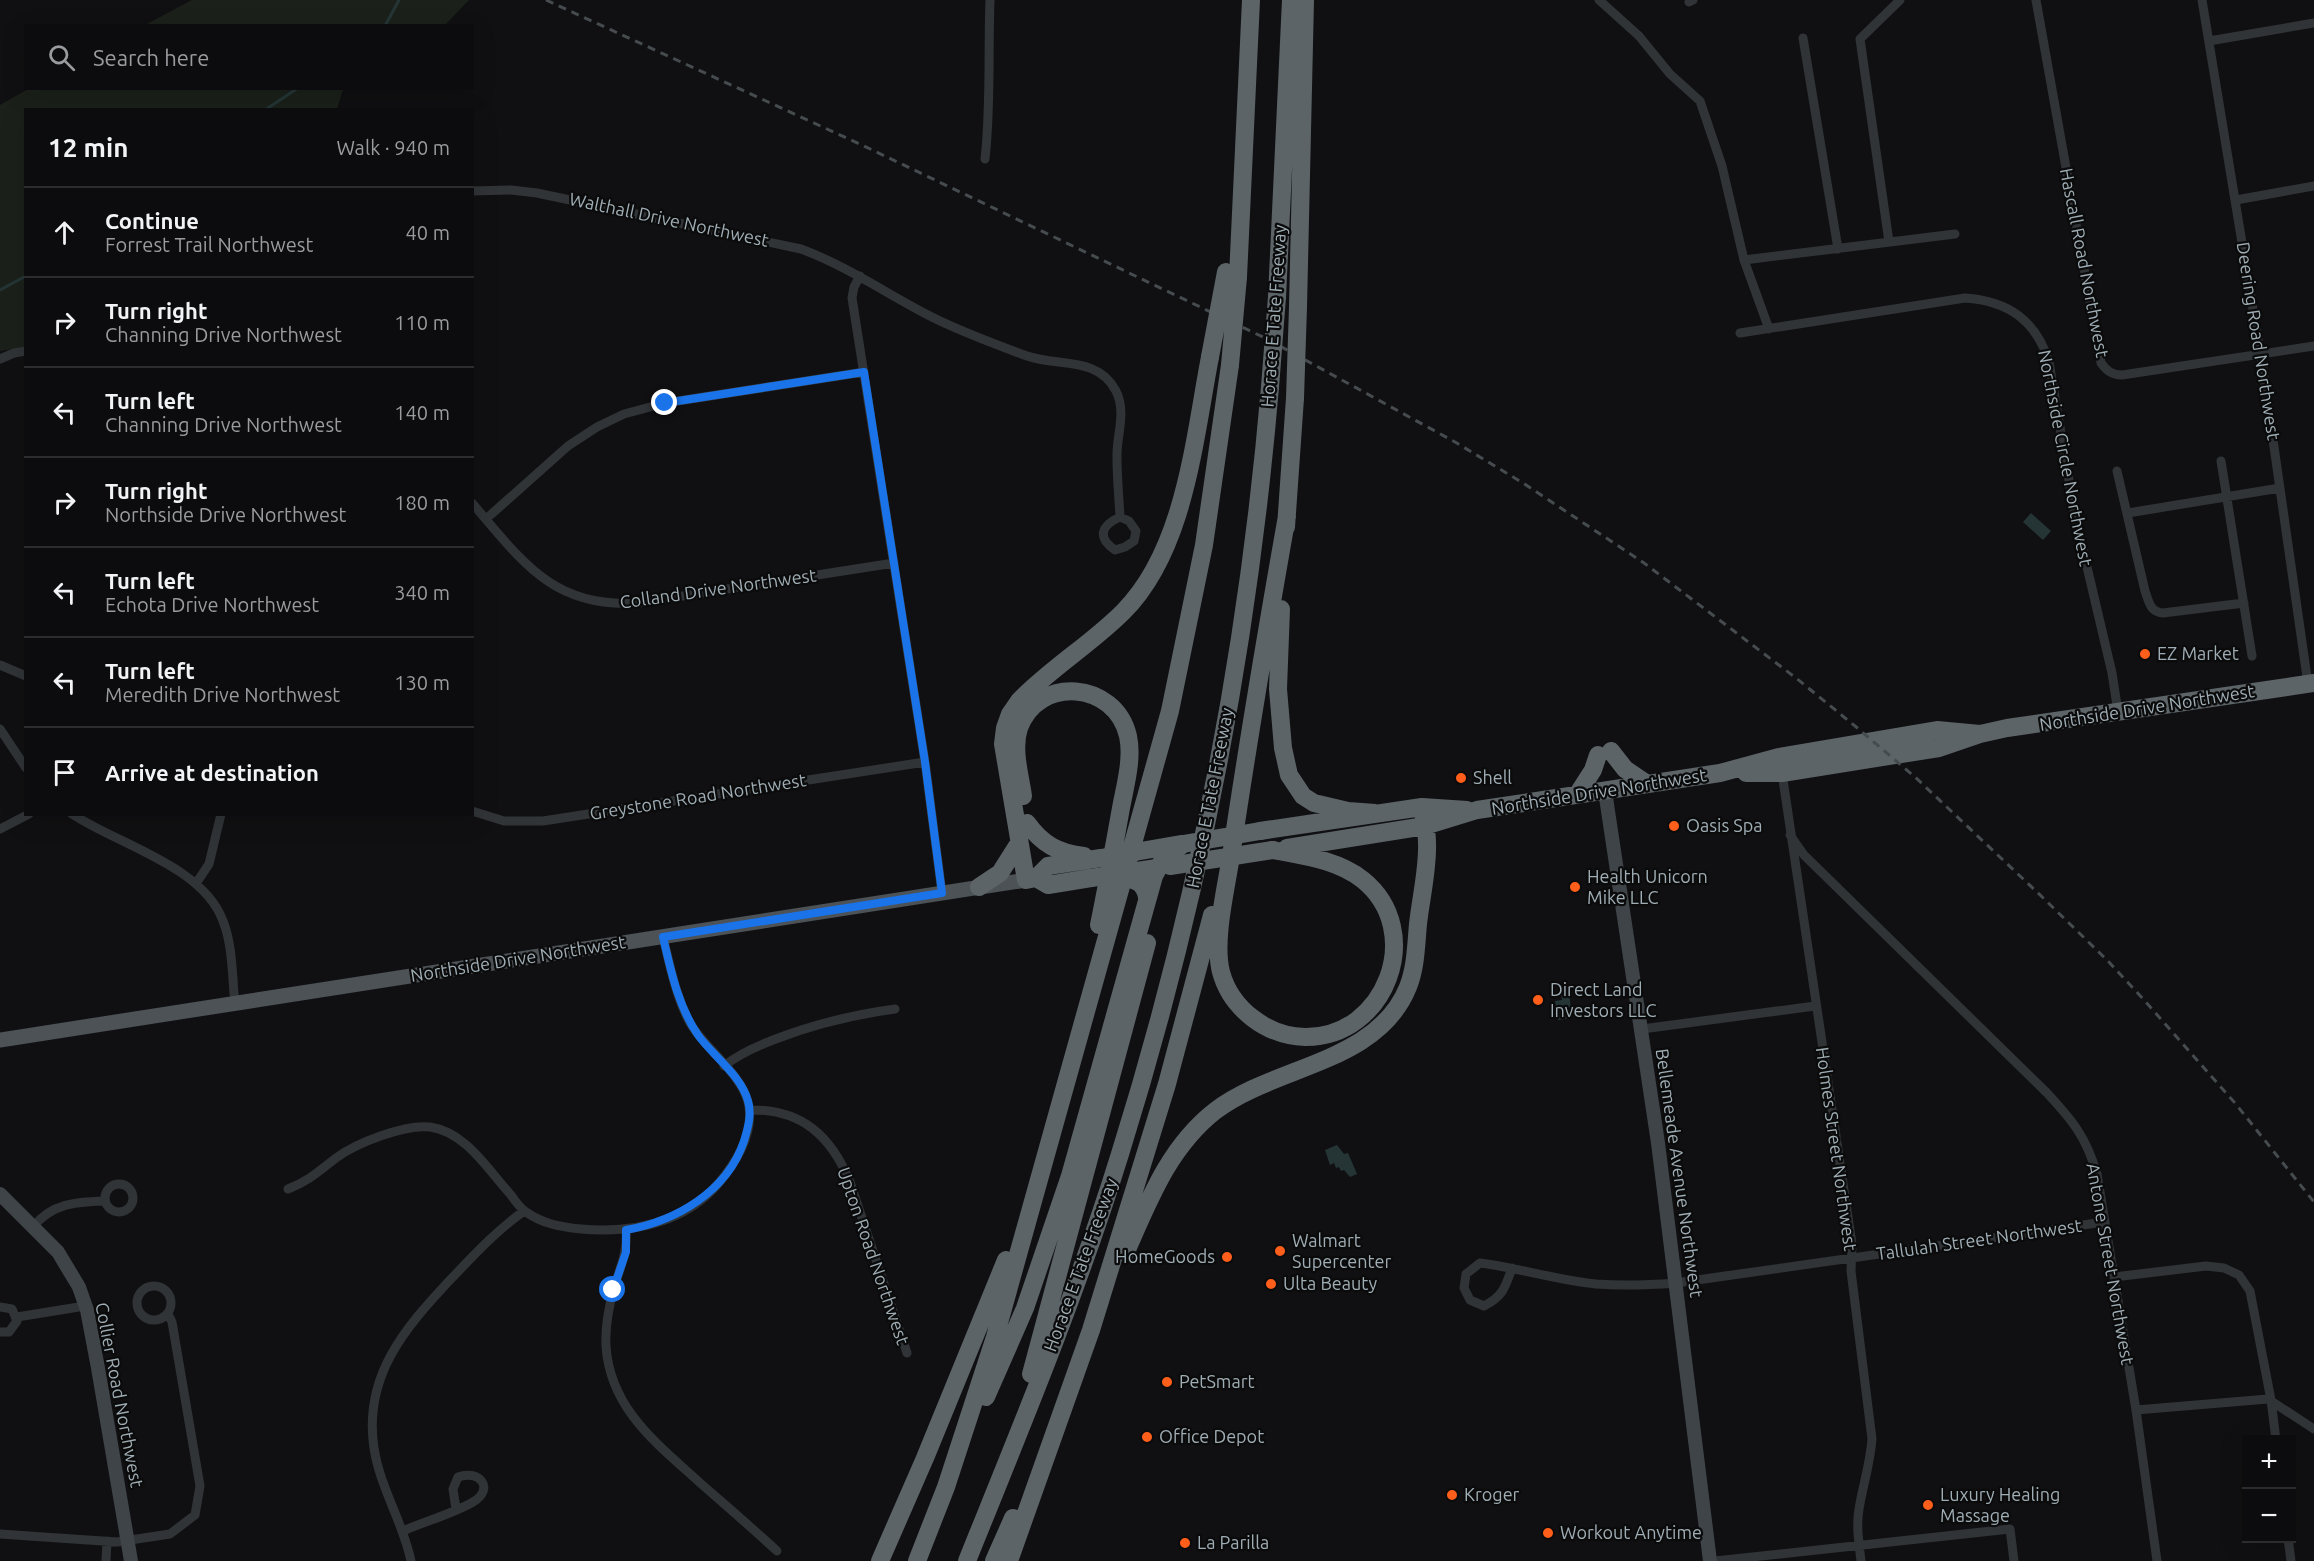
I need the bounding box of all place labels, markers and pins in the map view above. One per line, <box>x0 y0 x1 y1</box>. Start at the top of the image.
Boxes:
place label: EZ Market <box>2157 643 2239 663</box>
marker: EZ Market <box>2138 647 2152 661</box>
place label: Shell <box>1473 767 1512 787</box>
marker: Shell <box>1454 771 1468 785</box>
place label: Oasis Spa <box>1686 815 1763 835</box>
marker: Oasis Spa <box>1667 819 1681 833</box>
place label: Health Unicorn Mike LLC <box>1587 866 1708 907</box>
marker: Health Unicorn Mike LLC <box>1568 880 1582 894</box>
place label: Direct Land Investors LLC <box>1550 979 1656 1020</box>
marker: Direct Land Investors LLC <box>1531 993 1545 1007</box>
place label: Walmart Supercenter <box>1292 1230 1391 1271</box>
marker: Walmart Supercenter <box>1273 1244 1287 1258</box>
place label: HomeGoods <box>1115 1246 1215 1266</box>
marker: HomeGoods <box>1220 1250 1234 1264</box>
place label: Ulta Beauty <box>1283 1273 1377 1293</box>
marker: Ulta Beauty <box>1264 1277 1278 1291</box>
place label: PetSmart <box>1179 1371 1255 1391</box>
marker: PetSmart <box>1160 1375 1174 1389</box>
place label: Office Depot <box>1159 1426 1264 1446</box>
marker: Office Depot <box>1140 1430 1154 1444</box>
place label: Kroger <box>1464 1484 1520 1504</box>
place label: Luxury Healing Massage <box>1940 1484 2060 1525</box>
marker: Kroger <box>1445 1488 1459 1502</box>
marker: Luxury Healing Massage <box>1921 1498 1935 1512</box>
place label: Workout Anytime <box>1560 1522 1702 1542</box>
marker: Workout Anytime <box>1541 1526 1555 1540</box>
place label: La Parilla <box>1197 1532 1269 1552</box>
marker: La Parilla <box>1178 1536 1192 1550</box>

